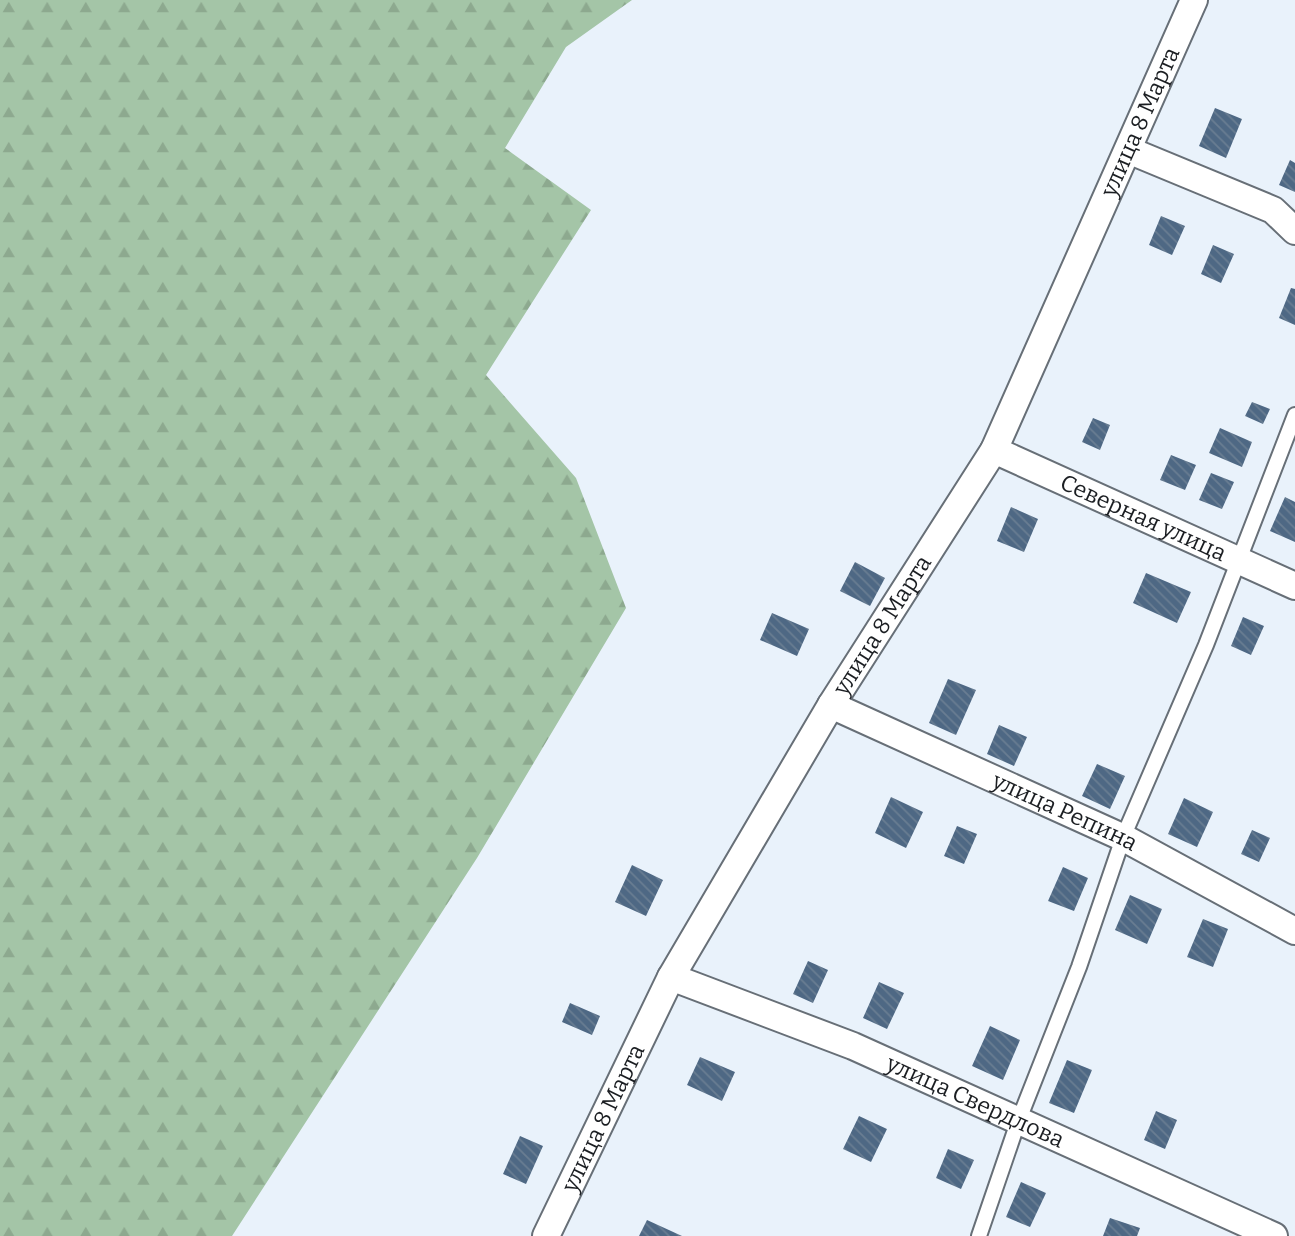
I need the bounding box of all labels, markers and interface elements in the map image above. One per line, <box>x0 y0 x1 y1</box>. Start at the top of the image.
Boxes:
street label: улица 8 Марта <box>1094 42 1185 202</box>
street label: Северная улица <box>1056 468 1231 567</box>
street label: улица 8 Марта <box>827 550 937 701</box>
street label: улица Репина <box>987 766 1143 857</box>
street label: улица 8 Марта <box>555 1039 651 1197</box>
street label: улица Свердлова <box>881 1049 1069 1154</box>

